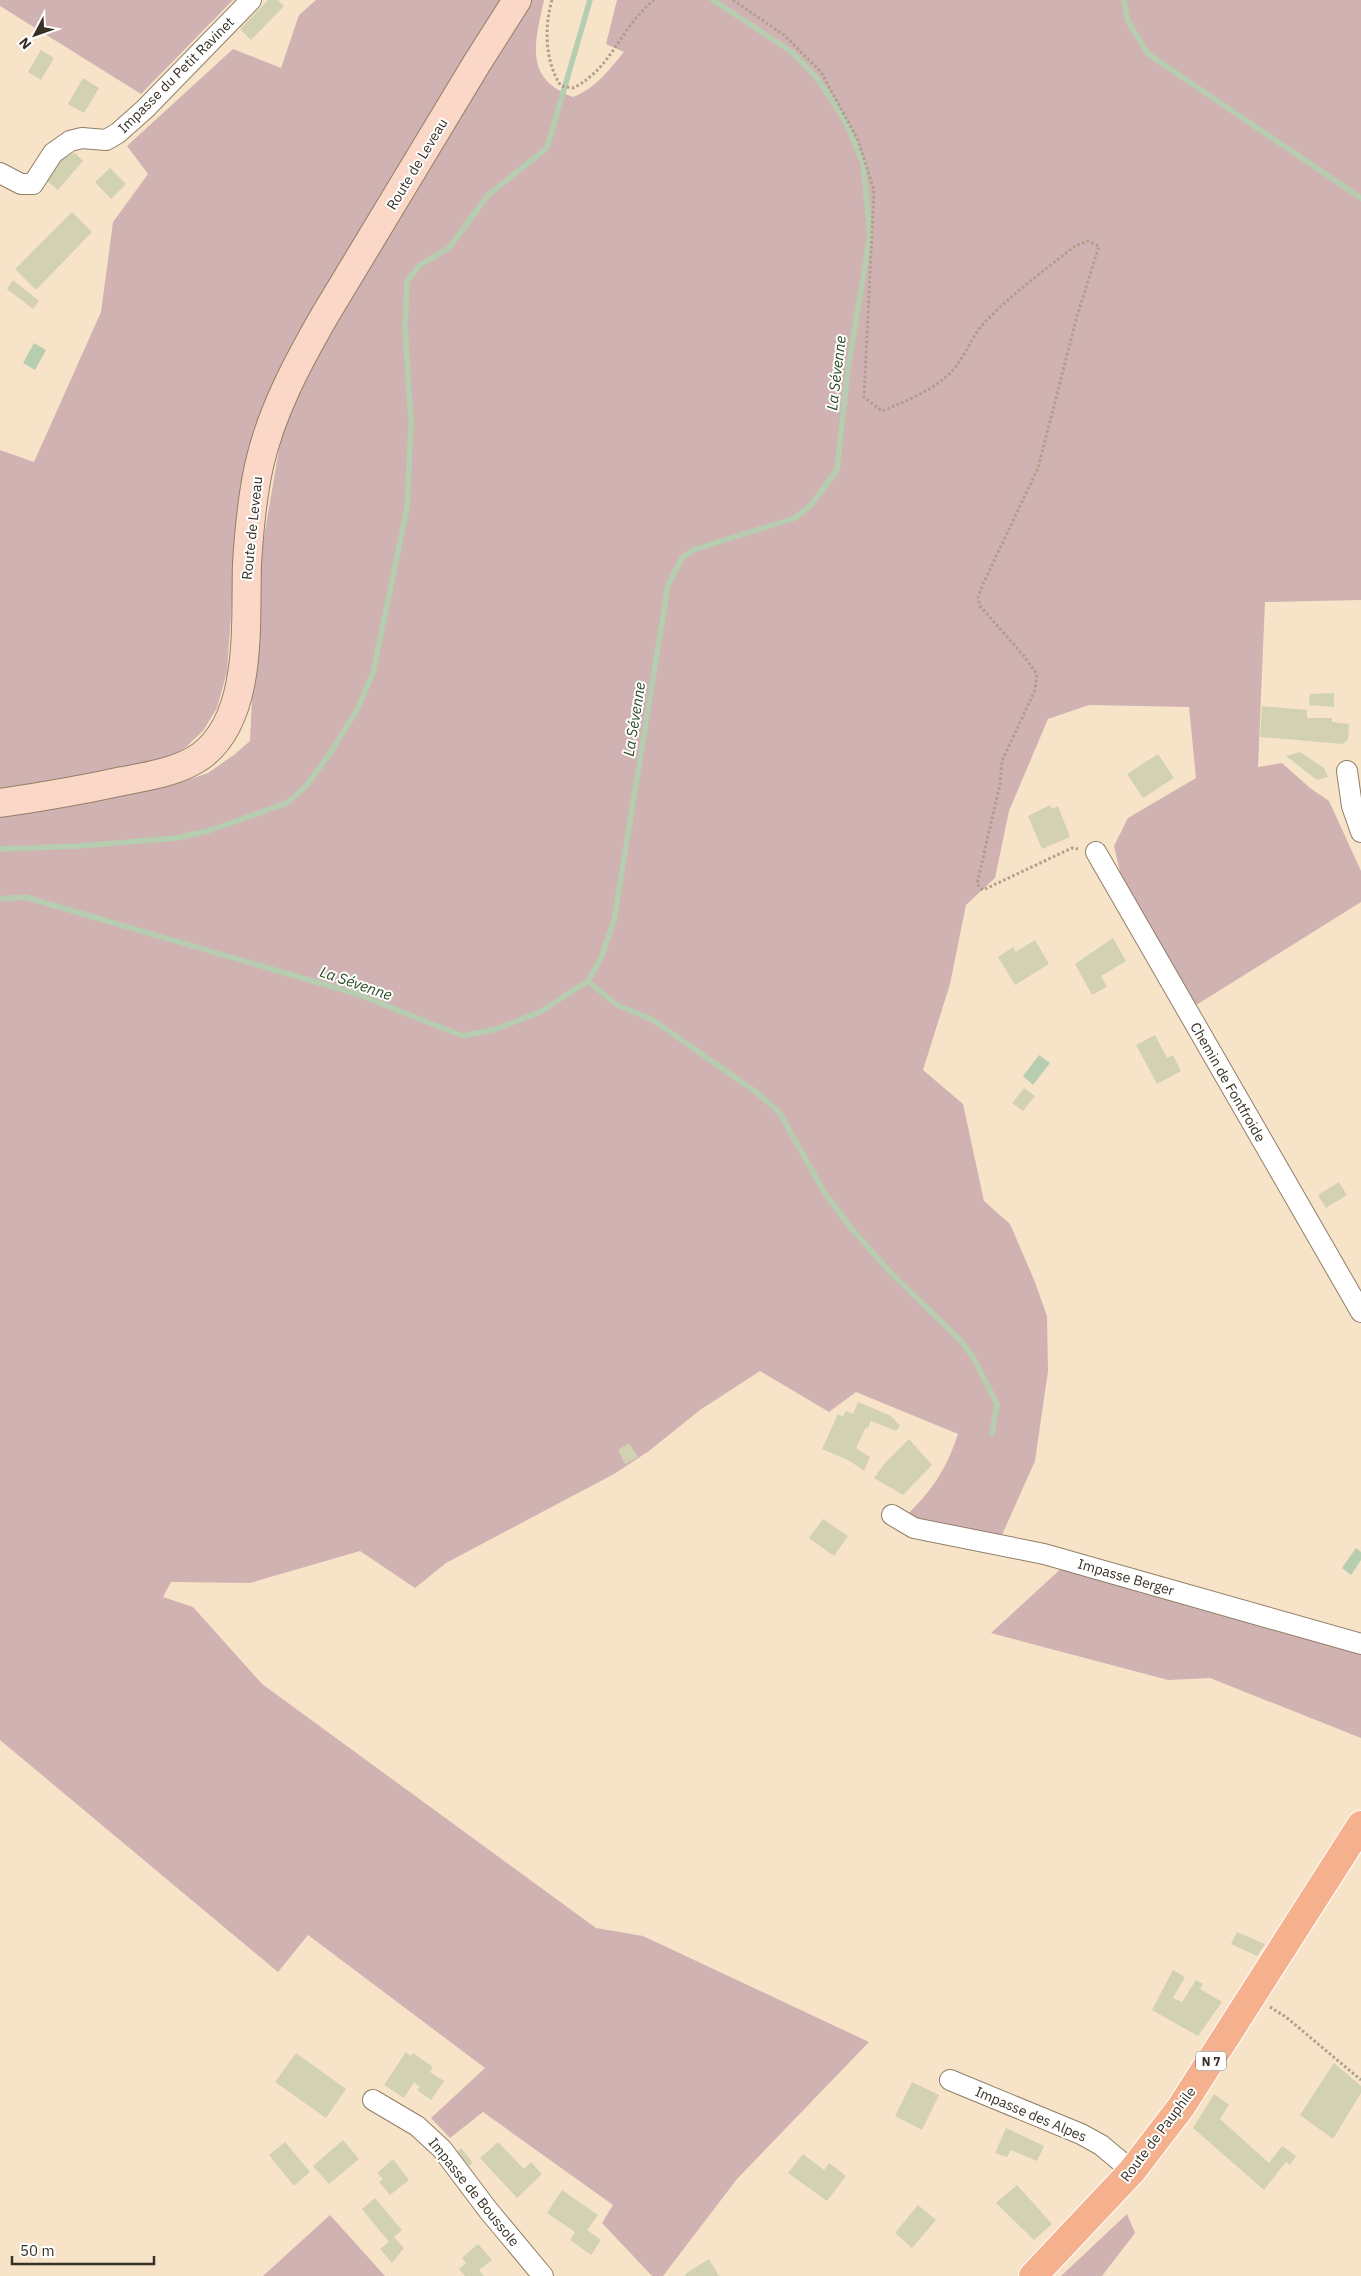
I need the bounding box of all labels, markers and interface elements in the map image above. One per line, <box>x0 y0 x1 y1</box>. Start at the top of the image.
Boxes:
north arrow <box>10 10 60 60</box>
street label: Impasse du Petit Ravinet <box>114 13 238 137</box>
text: N <box>15 34 35 53</box>
street label: Route de Leveau <box>383 115 451 213</box>
water label: La Sévenne <box>822 334 850 411</box>
street label: Route de Leveau <box>238 475 266 581</box>
water label: La Sévenne <box>619 680 649 758</box>
water label: La Sévenne <box>317 962 395 1004</box>
street label: Chemin de Fontfroide <box>1186 1019 1270 1145</box>
street label: Impasse Berger <box>1076 1555 1176 1599</box>
road number: N 7 <box>1196 2052 1226 2070</box>
street label: Impasse des Alpes <box>973 2082 1090 2146</box>
street label: Route de Pauphile <box>1116 2083 1200 2185</box>
street label: Impasse de Boussole <box>425 2134 524 2250</box>
scale bar <box>12 2234 155 2266</box>
text: 50 m <box>20 2241 55 2260</box>

